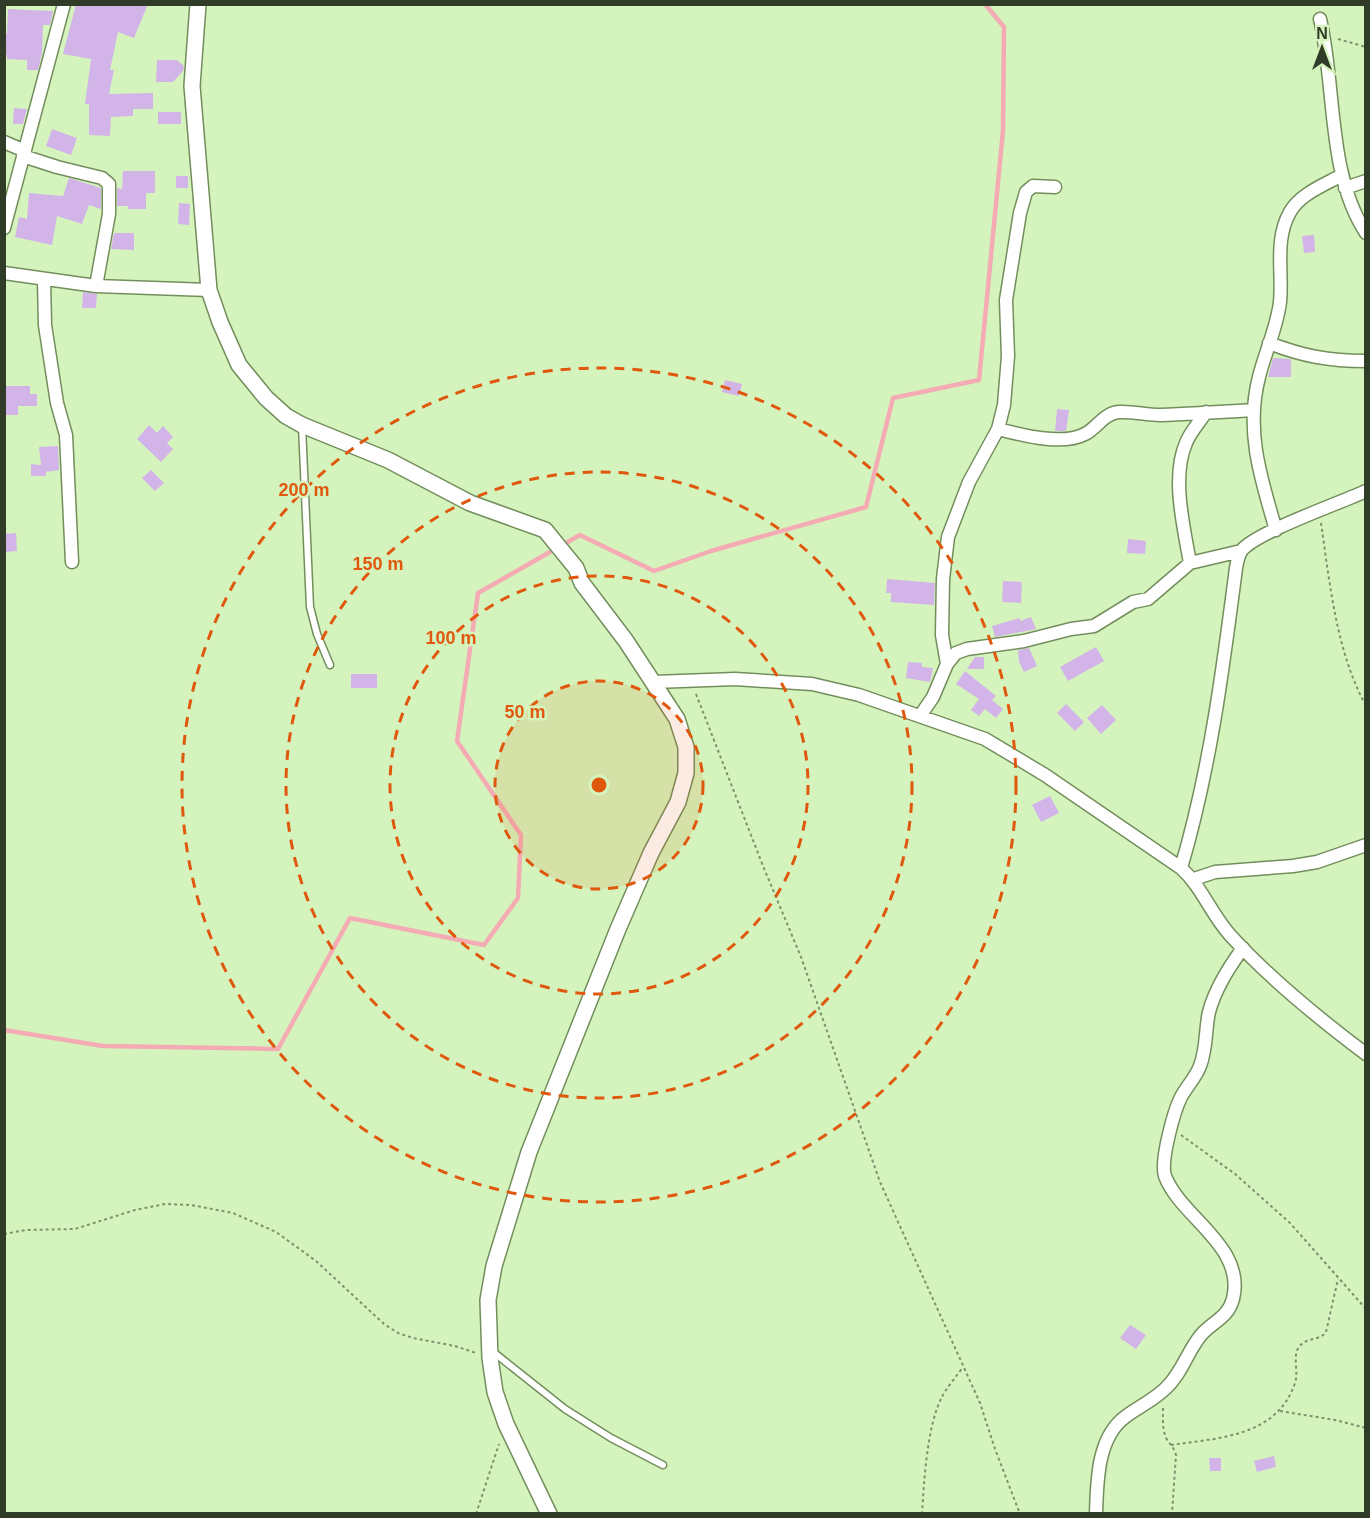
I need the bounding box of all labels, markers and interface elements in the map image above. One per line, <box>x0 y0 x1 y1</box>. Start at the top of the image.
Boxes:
north arrow <box>1292 18 1352 78</box>
text: N <box>1316 25 1328 42</box>
text: 200 m <box>278 480 330 500</box>
text: 150 m <box>352 554 404 574</box>
text: 100 m <box>425 628 477 648</box>
text: 50 m <box>504 702 546 722</box>
centre of rings <box>589 775 609 795</box>

